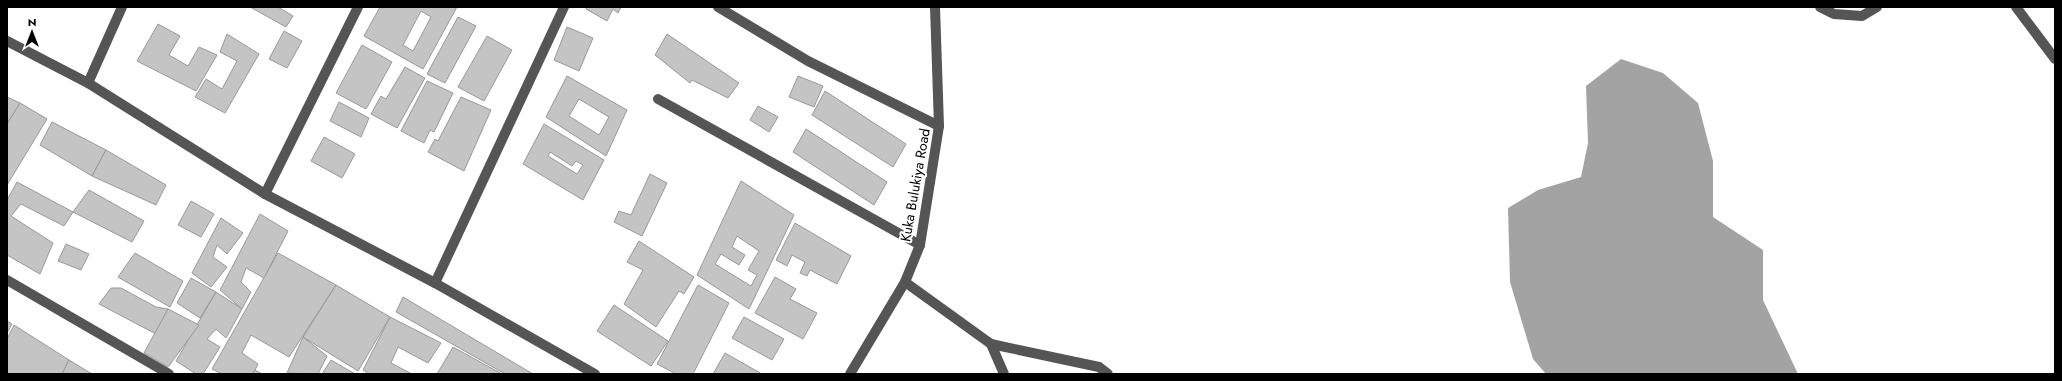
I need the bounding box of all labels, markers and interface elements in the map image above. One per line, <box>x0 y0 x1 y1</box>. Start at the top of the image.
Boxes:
north arrow <box>12 12 52 52</box>
text: N <box>28 14 36 30</box>
street label: Kuka Bulukiya Road <box>895 127 935 243</box>

